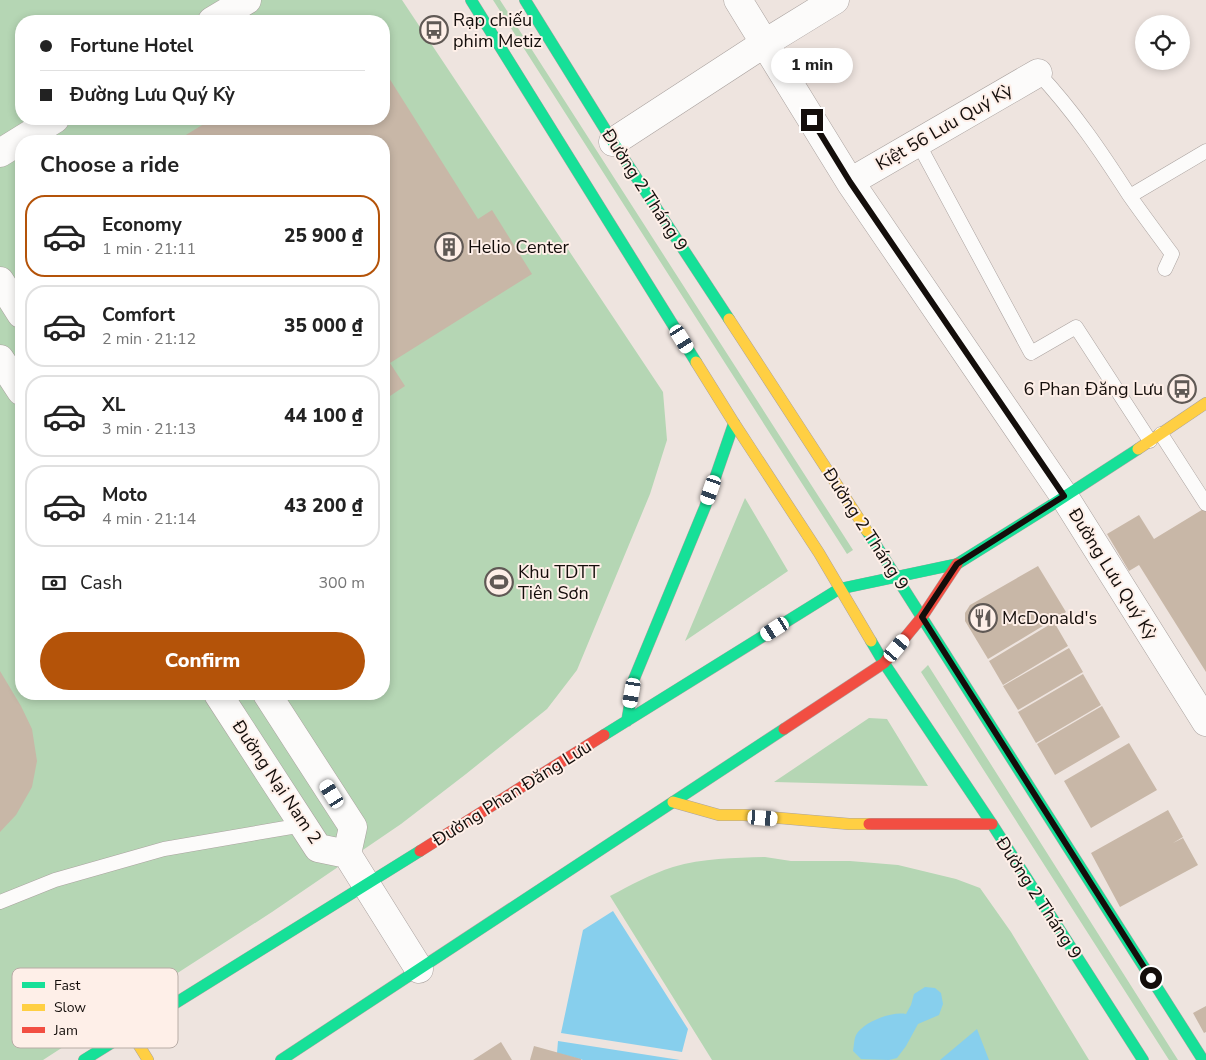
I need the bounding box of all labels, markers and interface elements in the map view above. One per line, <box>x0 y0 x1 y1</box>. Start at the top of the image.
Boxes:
place label: Rạp chiếu phim Metiz <box>453 8 542 53</box>
bus stop icon: Rạp chiếu phim Metiz <box>419 15 449 45</box>
map controls <box>1135 15 1190 70</box>
button: locate <box>1135 15 1190 70</box>
text: Fortune Hotel <box>70 33 193 59</box>
callout: 1 min <box>771 48 853 82</box>
text: 1 min <box>791 54 833 76</box>
street label: Kiệt 56 Lưu Quý Kỳ <box>871 78 1017 176</box>
text: Đường Lưu Quý Kỳ <box>70 82 235 108</box>
route end <box>801 109 823 131</box>
street label: Đường 2 Tháng 9 <box>596 123 693 256</box>
text: Choose a ride <box>40 150 179 180</box>
text: Economy <box>102 212 182 238</box>
icon: car <box>42 214 87 259</box>
text: 25 900 ₫ <box>284 223 363 249</box>
building icon: Helio Center <box>434 232 464 262</box>
place label: Helio Center <box>468 235 569 259</box>
text: 1 min · 21:11 <box>102 238 196 260</box>
text: Comfort <box>102 302 175 328</box>
icon: car <box>42 304 87 349</box>
text: 35 000 ₫ <box>284 313 363 339</box>
car <box>667 322 696 356</box>
text: 2 min · 21:12 <box>102 328 196 350</box>
bus stop icon: 6 Phan Đăng Lưu <box>1167 374 1197 404</box>
place label: 6 Phan Đăng Lưu <box>1023 377 1163 401</box>
text: XL <box>102 392 125 418</box>
icon: car <box>42 394 87 439</box>
text: 44 100 ₫ <box>284 403 363 429</box>
text: 3 min · 21:13 <box>102 418 196 440</box>
street label: Đường 2 Tháng 9 <box>817 462 914 595</box>
car <box>699 473 722 507</box>
text: Moto <box>102 482 148 508</box>
icon: car <box>42 484 87 529</box>
text: 43 200 ₫ <box>284 493 363 519</box>
street label: Đường Lưu Quý Kỳ <box>1062 503 1164 645</box>
text: 4 min · 21:14 <box>102 508 196 530</box>
place label: Khu TDTT Tiên Sơn <box>518 560 600 605</box>
sports icon: Khu TDTT Tiên Sơn <box>484 567 514 597</box>
icon: cash <box>40 569 68 597</box>
text: Cash <box>80 570 122 596</box>
text: 300 m <box>318 572 365 594</box>
restaurant icon: McDonald's <box>968 603 998 633</box>
place label: McDonald's <box>1002 606 1097 630</box>
car <box>758 615 791 643</box>
button: Confirm <box>40 632 365 690</box>
car <box>881 632 912 664</box>
car <box>622 677 641 709</box>
street label: Đường Nại Nam 2 <box>226 715 327 848</box>
street label: Đường Phan Đăng Lưu <box>427 734 596 852</box>
car <box>317 777 346 811</box>
car <box>747 809 778 827</box>
street label: Đường 2 Tháng 9 <box>990 831 1087 964</box>
route start <box>1140 967 1162 989</box>
legend <box>12 968 178 1048</box>
text: Fast <box>54 976 80 995</box>
text: Slow <box>54 998 86 1017</box>
text: Jam <box>53 1021 78 1040</box>

